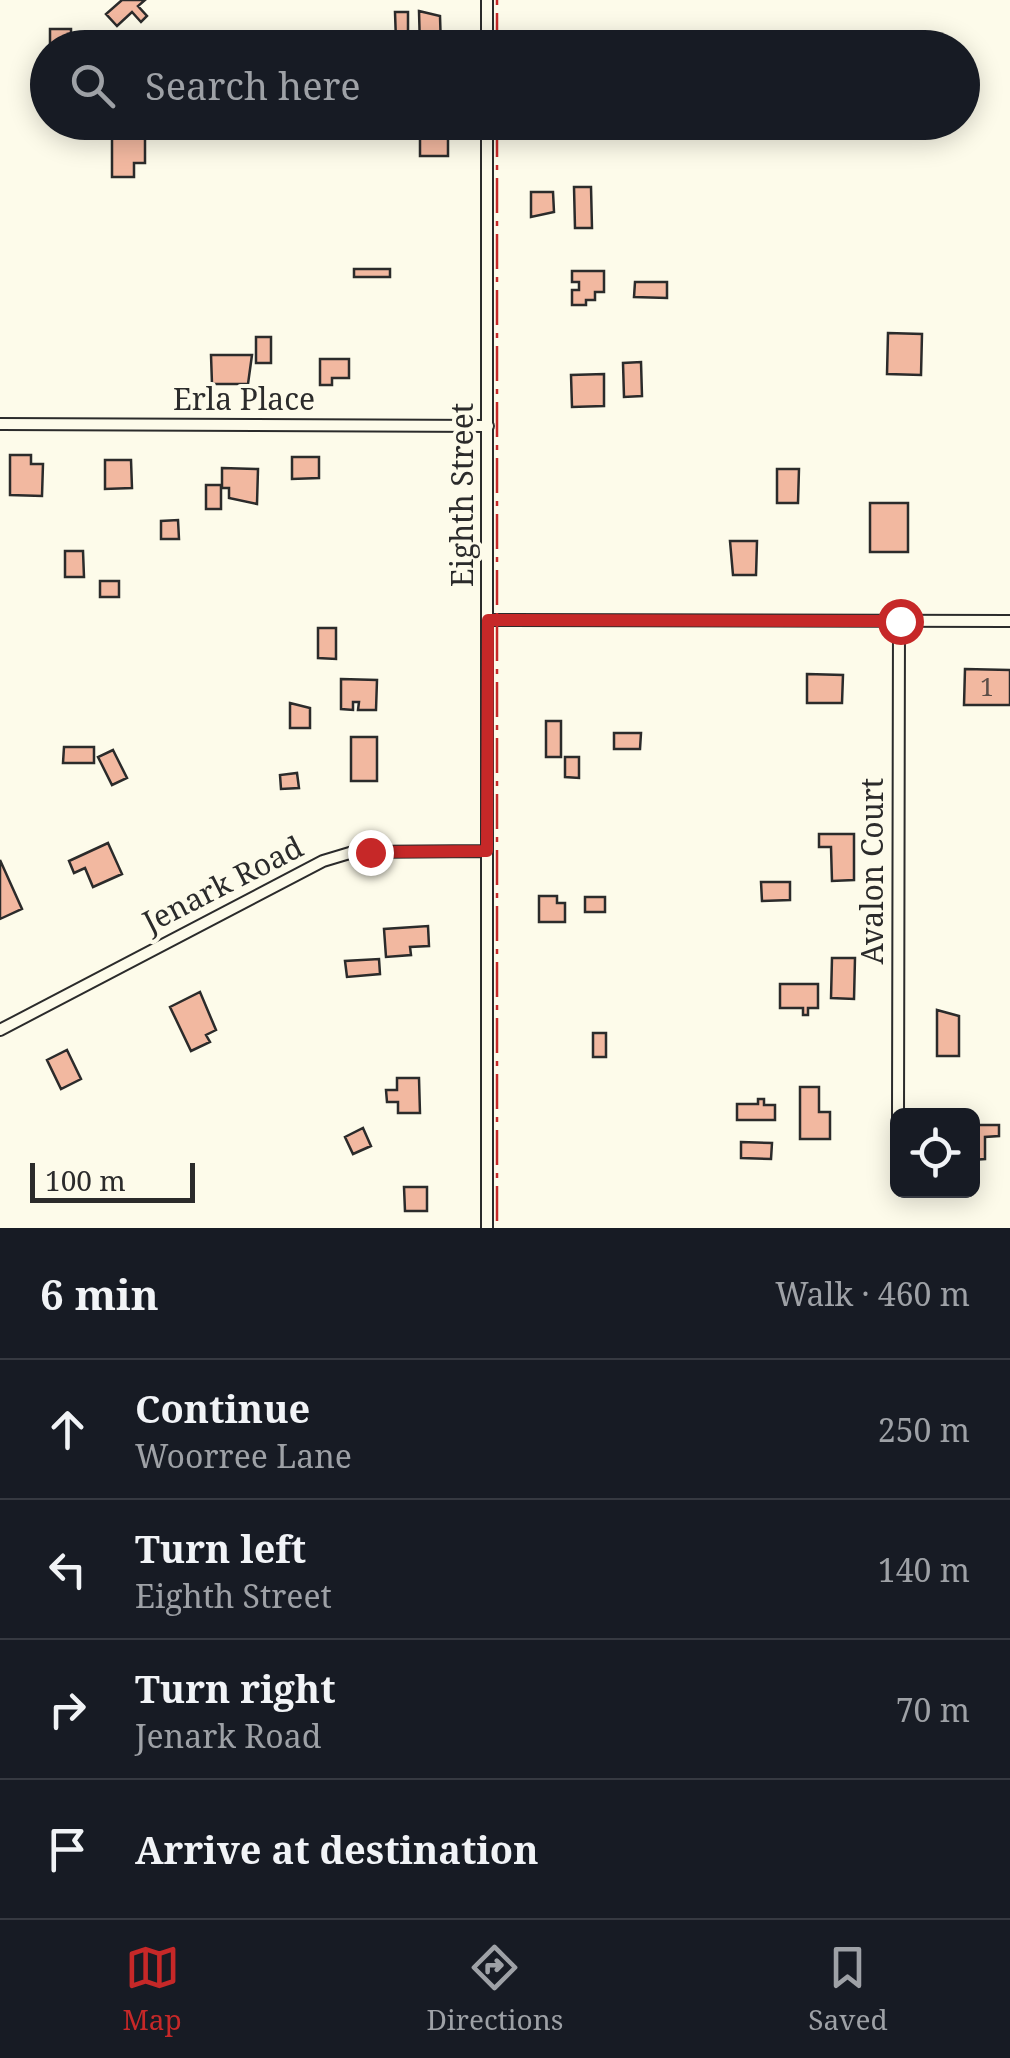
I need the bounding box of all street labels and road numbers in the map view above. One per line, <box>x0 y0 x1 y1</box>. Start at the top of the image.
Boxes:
street label: Erla Place <box>173 378 315 419</box>
street label: Eighth Street <box>441 403 482 587</box>
street label: Avalon Court <box>851 778 892 964</box>
street label: Jenark Road <box>134 826 309 942</box>

